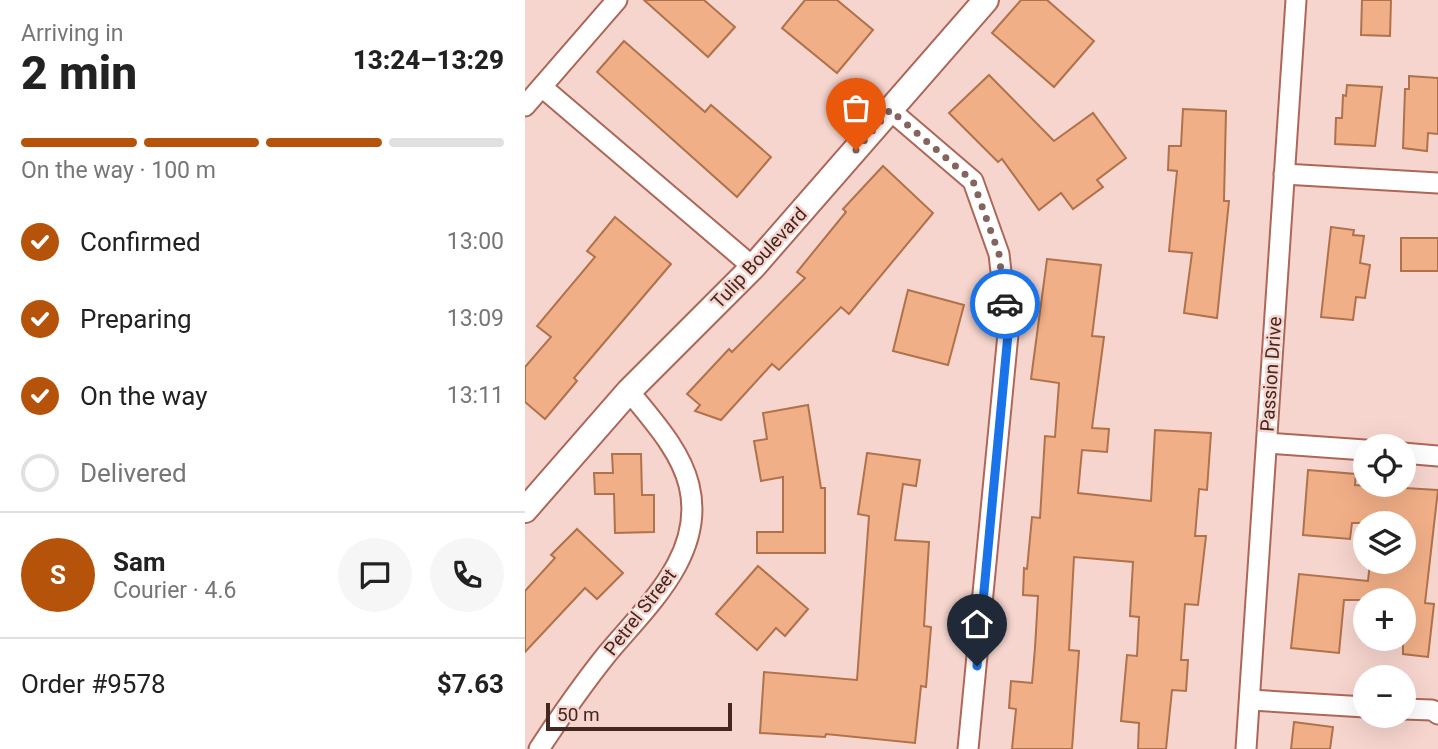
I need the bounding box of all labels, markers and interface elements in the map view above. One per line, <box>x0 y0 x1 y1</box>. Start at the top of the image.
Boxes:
text: Arriving in <box>21 20 124 47</box>
text: 13:24–13:29 <box>353 45 504 75</box>
text: 2 min <box>21 46 137 100</box>
pin <box>826 78 886 150</box>
icon: bag <box>837 89 875 127</box>
text: On the way · 100 m <box>21 157 216 184</box>
street label: Tulip Boulevard <box>706 203 812 313</box>
icon: check <box>21 223 59 261</box>
text: Confirmed <box>80 227 201 257</box>
text: 13:00 <box>447 228 504 255</box>
courier <box>970 269 1040 339</box>
icon: car <box>986 285 1024 323</box>
icon: check <box>21 300 59 338</box>
text: Preparing <box>80 304 192 334</box>
text: 13:09 <box>447 305 504 332</box>
street label: Passion Drive <box>1256 316 1286 432</box>
icon: check <box>21 377 59 415</box>
text: On the way <box>80 381 208 411</box>
text: 13:11 <box>447 382 504 409</box>
map controls <box>1353 434 1416 728</box>
button: locate <box>1353 434 1416 497</box>
text: Delivered <box>80 458 187 488</box>
button: layers <box>1353 511 1416 574</box>
button: chat <box>338 538 412 612</box>
button: phone <box>430 538 504 612</box>
text: Sam <box>113 547 165 577</box>
text: S <box>50 560 66 590</box>
street label: Petrel Street <box>599 564 681 660</box>
text: Courier · 4.6 <box>113 577 236 604</box>
button: + <box>1353 588 1416 651</box>
pin <box>947 594 1007 666</box>
icon: home <box>958 605 996 643</box>
button: − <box>1353 665 1416 728</box>
text: Order #9578 <box>21 669 166 699</box>
text: $7.63 <box>437 669 504 699</box>
scale bar <box>546 700 731 732</box>
text: 50 m <box>557 703 600 726</box>

